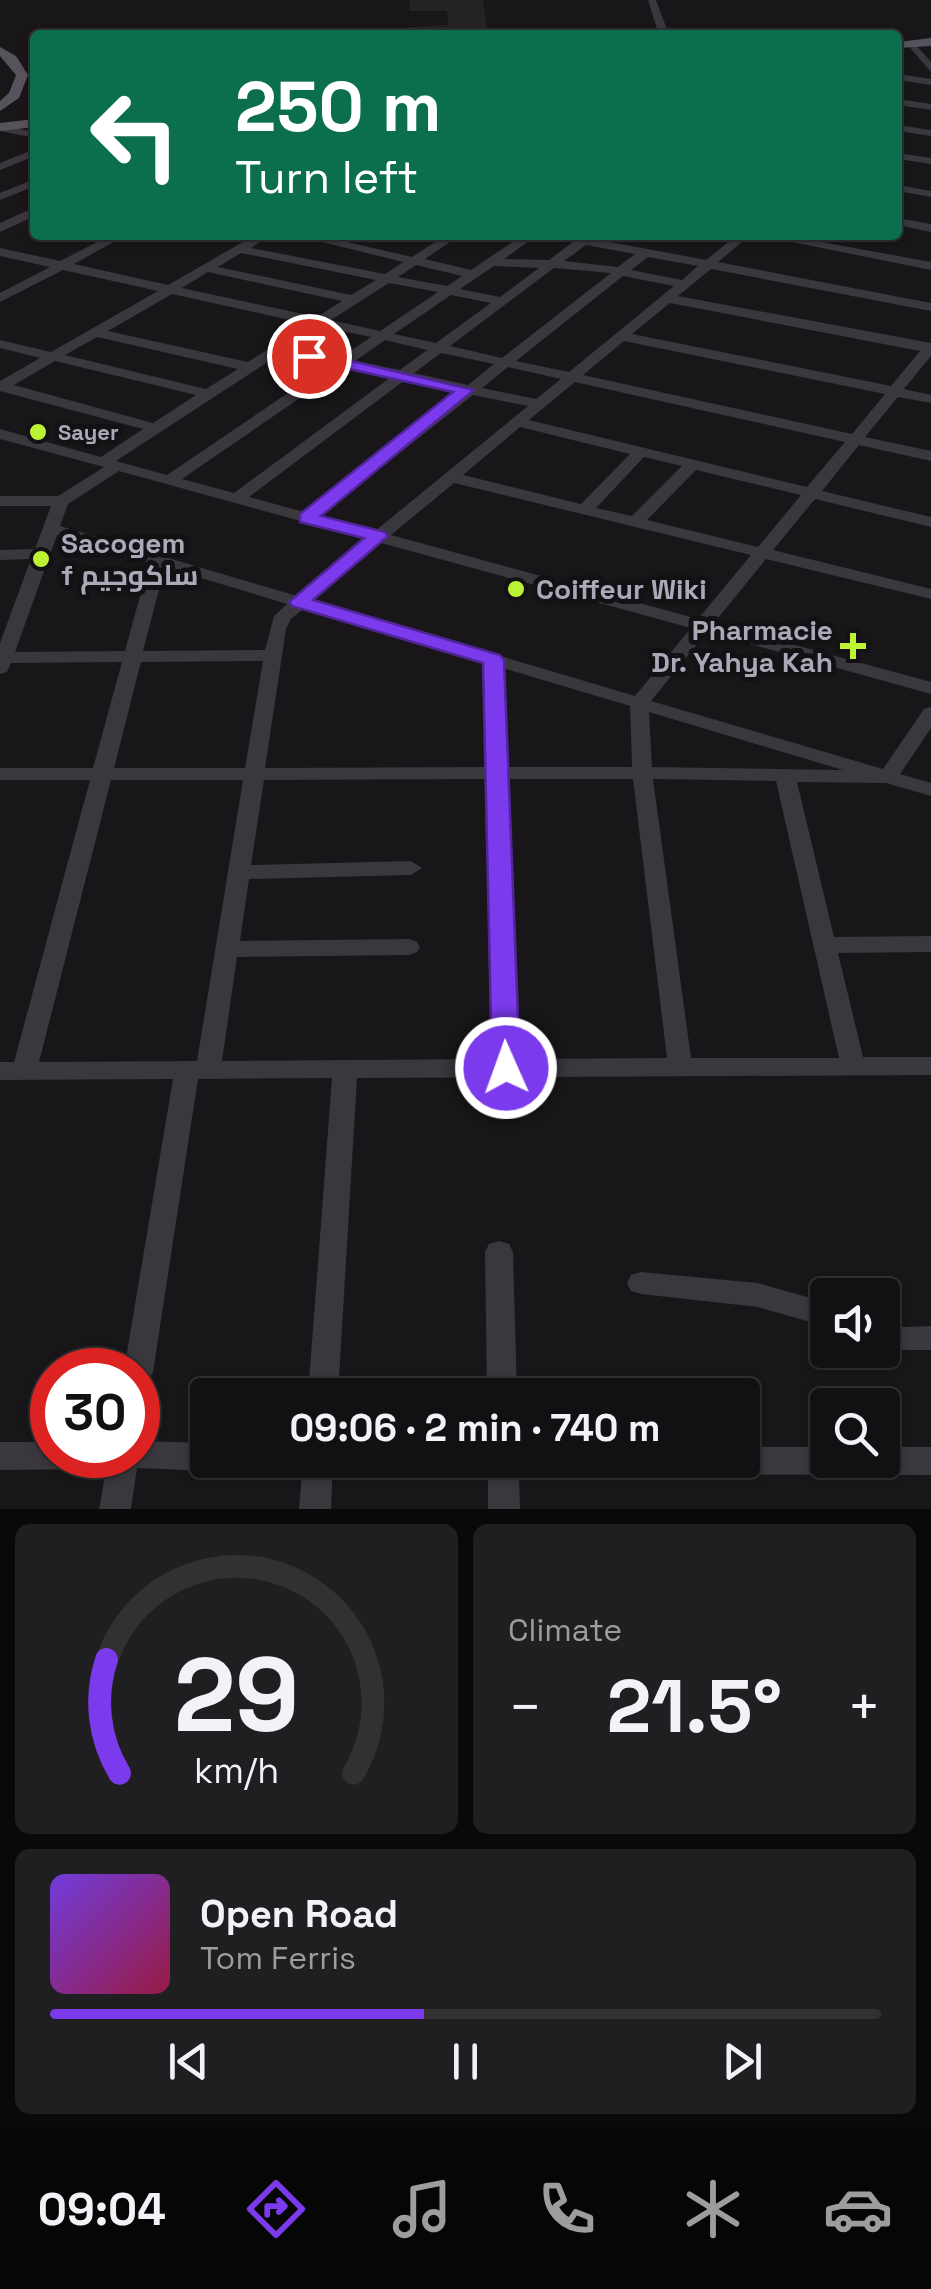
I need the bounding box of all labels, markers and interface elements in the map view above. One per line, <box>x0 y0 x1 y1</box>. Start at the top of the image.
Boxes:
text: 250 m <box>235 62 442 151</box>
icon: left <box>70 70 200 200</box>
text: Turn left <box>235 149 418 206</box>
pin <box>267 314 352 399</box>
icon: arrive <box>282 329 337 384</box>
place label: Sayer <box>58 418 119 446</box>
marker: Sayer <box>27 421 49 443</box>
place label: Sacogem f ساكوجيم <box>61 525 199 595</box>
marker: Sacogem f ساكوجيم <box>30 548 52 570</box>
place label: Coiffeur Wiki <box>536 571 707 607</box>
marker: Coiffeur Wiki <box>505 578 527 600</box>
place label: Pharmacie Dr. Yahya Kah <box>651 612 833 680</box>
marker: Pharmacie Dr. Yahya Kah <box>842 635 864 657</box>
position arrow <box>454 1016 558 1120</box>
map controls <box>810 1278 900 1478</box>
button: sound <box>810 1278 900 1368</box>
speed limit sign: 30 <box>30 1348 160 1478</box>
button: search <box>810 1388 900 1478</box>
text: 09:06 · 2 min · 740 m <box>289 1404 661 1452</box>
text: Climate <box>508 1610 622 1650</box>
text: 29 <box>174 1629 299 1761</box>
text: 21.5° <box>607 1658 782 1754</box>
text: − <box>508 1672 542 1742</box>
text: + <box>847 1672 881 1742</box>
text: km/h <box>194 1748 279 1793</box>
text: Open Road <box>200 1890 398 1938</box>
text: Tom Ferris <box>200 1938 356 1978</box>
icon: previous <box>161 2034 216 2089</box>
icon: pause <box>438 2034 493 2089</box>
icon: next <box>715 2034 770 2089</box>
icon: directions <box>241 2174 311 2244</box>
icon: music <box>387 2174 457 2244</box>
icon: phone <box>532 2174 602 2244</box>
icon: climate <box>678 2174 748 2244</box>
icon: car <box>823 2174 893 2244</box>
text: 09:04 <box>38 2181 166 2238</box>

